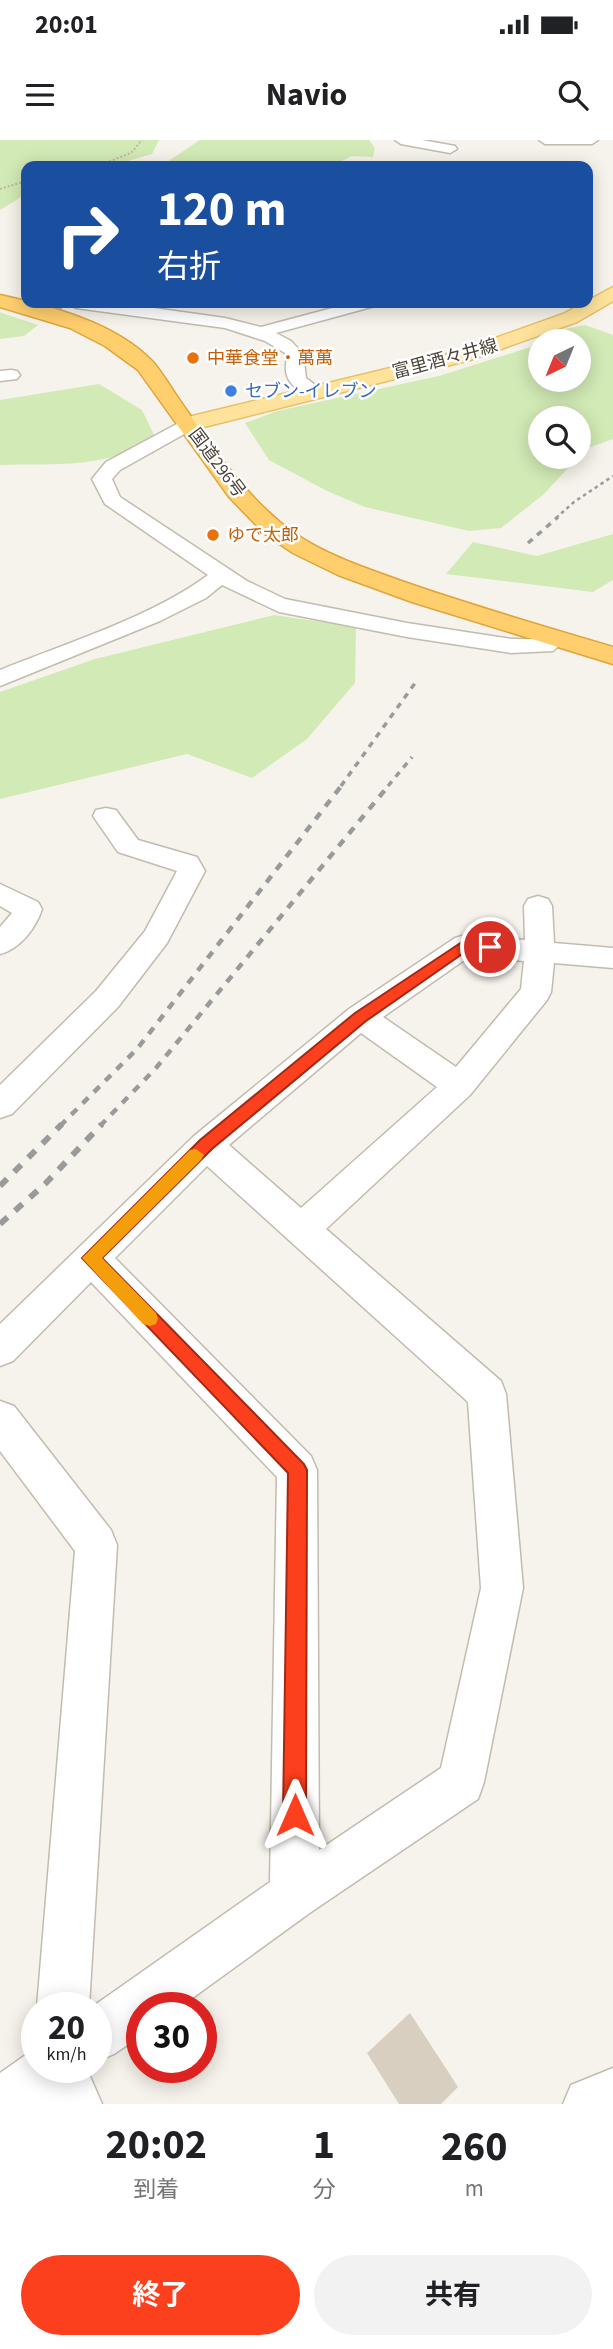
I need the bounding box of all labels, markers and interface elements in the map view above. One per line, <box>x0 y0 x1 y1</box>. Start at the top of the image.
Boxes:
text: 20:01 <box>35 6 98 43</box>
text: Navio <box>266 72 347 118</box>
icon: menu <box>21 76 59 114</box>
icon: search <box>554 76 592 114</box>
text: 120 m <box>157 175 286 245</box>
icon: right <box>42 189 133 280</box>
text: 右折 <box>157 244 221 290</box>
north arrow <box>528 329 592 392</box>
map controls <box>528 329 591 469</box>
street label: 富里酒々井線 <box>390 333 500 385</box>
place label: 中華食堂・萬萬 <box>207 346 333 371</box>
marker: 中華食堂・萬萬 <box>185 350 201 366</box>
place label: セブン-イレブン <box>245 379 377 404</box>
marker: セブン-イレブン <box>223 383 239 399</box>
button: search <box>528 406 591 469</box>
street label: 国道296号 <box>183 423 251 503</box>
place label: ゆで太郎 <box>227 523 299 548</box>
marker: ゆで太郎 <box>205 527 221 543</box>
pin <box>460 917 520 977</box>
icon: arrive <box>471 928 509 966</box>
position arrow <box>258 1778 332 1852</box>
speed limit sign: 30 <box>126 1992 217 2083</box>
text: 20 <box>48 2003 85 2053</box>
text: km/h <box>47 2042 86 2067</box>
text: 20:02 <box>106 2115 207 2175</box>
text: 1 <box>313 2115 335 2175</box>
text: 260 <box>441 2117 507 2177</box>
text: m <box>465 2172 484 2205</box>
text: 到着 <box>133 2173 179 2206</box>
text: 分 <box>312 2173 335 2206</box>
button: 終了 <box>21 2255 300 2335</box>
button: 共有 <box>314 2255 592 2335</box>

